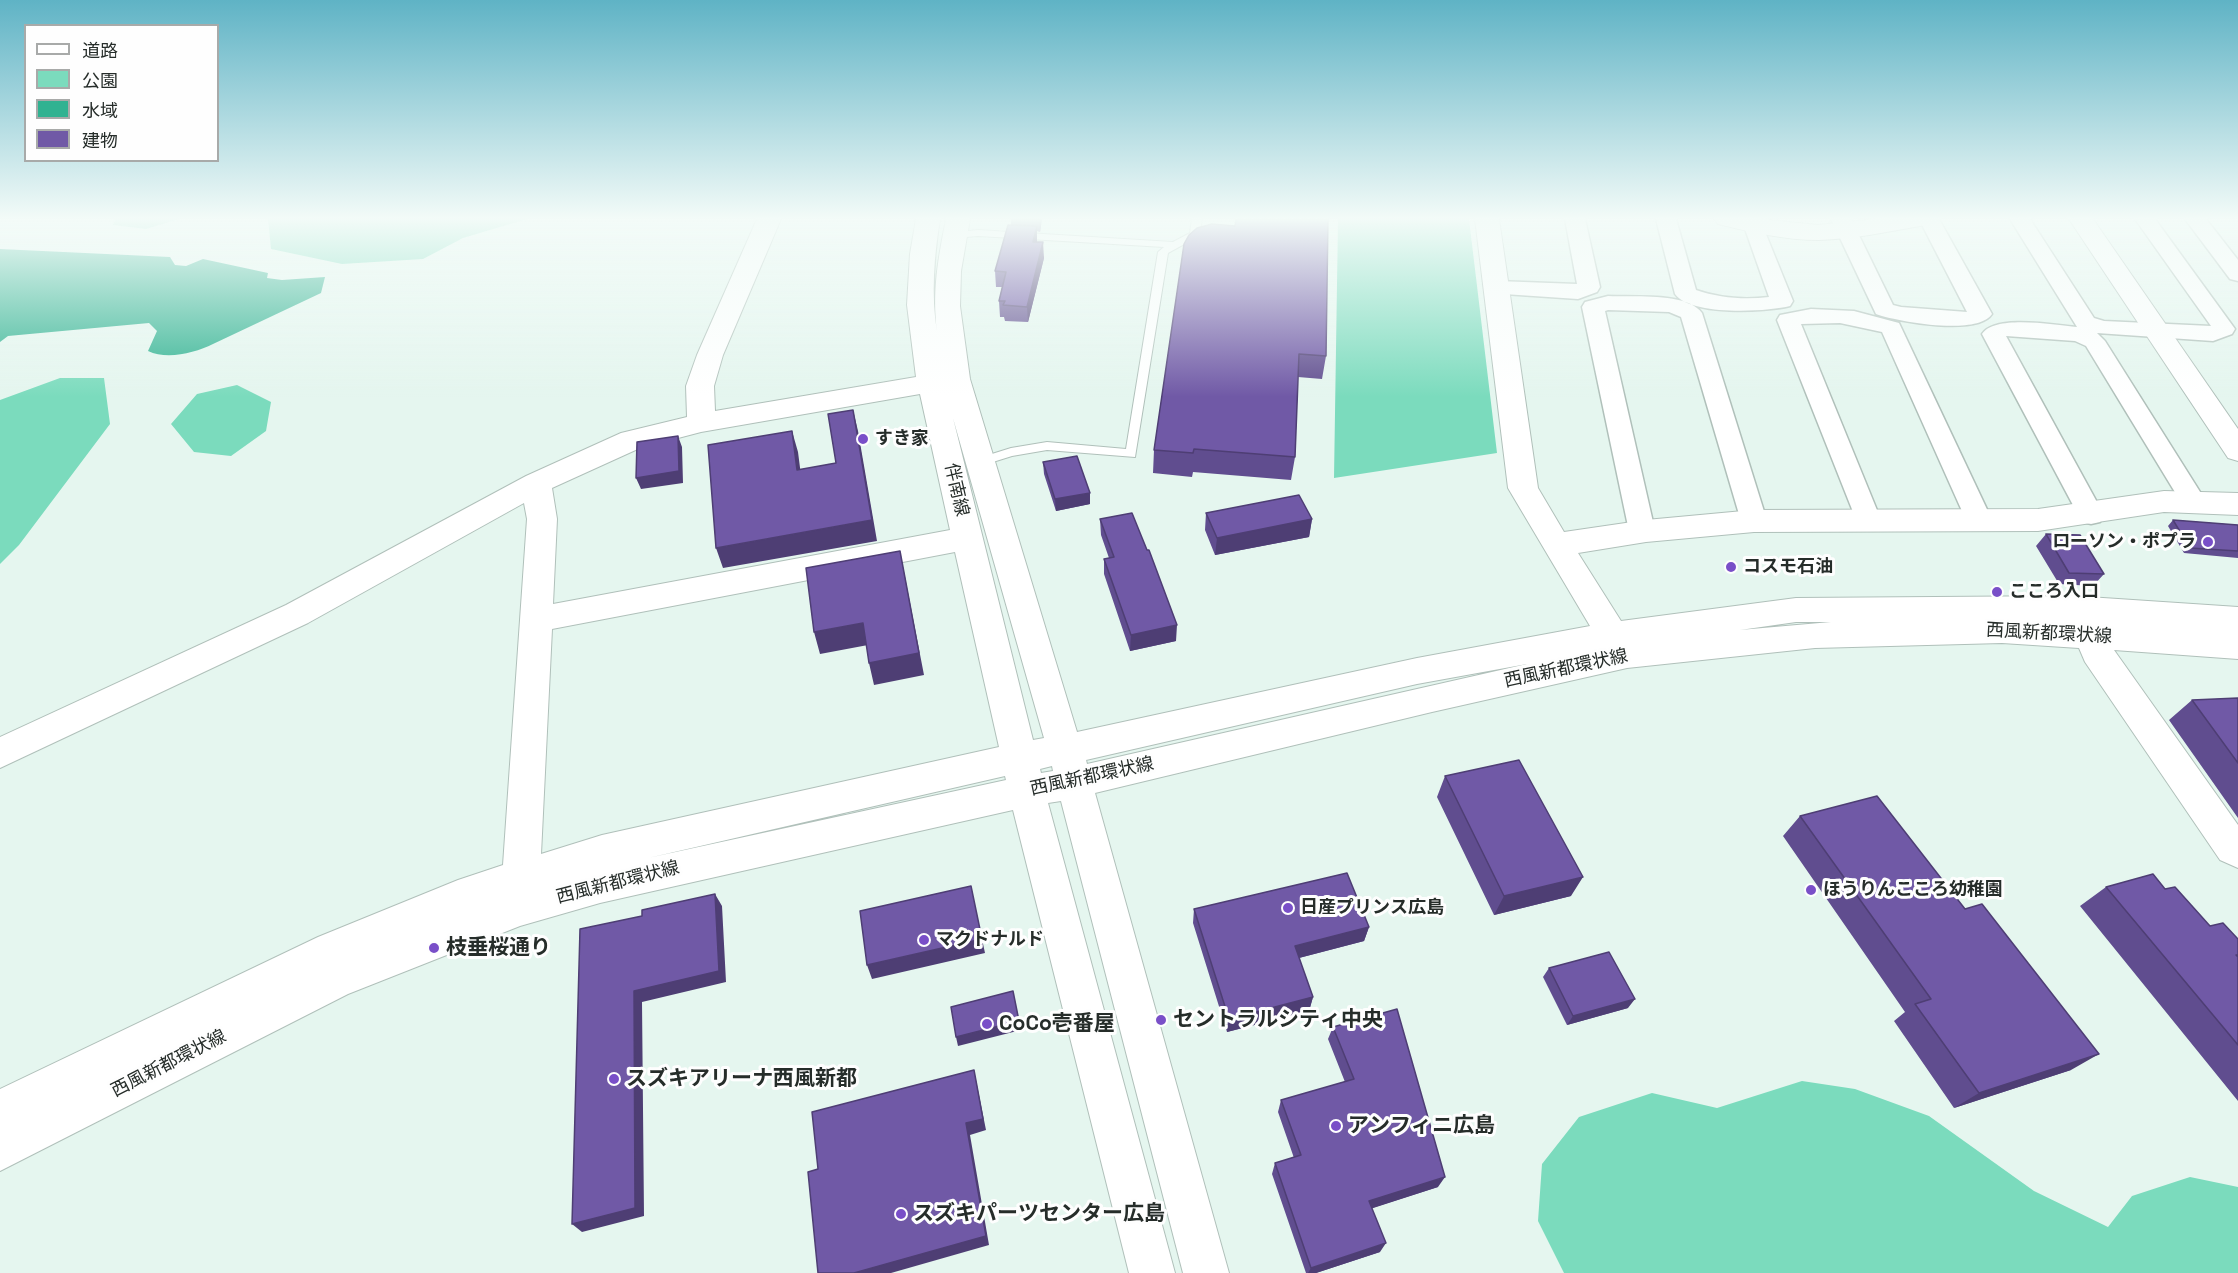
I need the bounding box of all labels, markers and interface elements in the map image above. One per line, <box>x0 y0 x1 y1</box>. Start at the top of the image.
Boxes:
legend <box>24 24 219 162</box>
text: 道路 <box>82 39 118 62</box>
text: 公園 <box>82 69 118 92</box>
text: 水域 <box>82 99 118 122</box>
text: 建物 <box>82 129 118 152</box>
place label: すき家 <box>875 428 929 450</box>
marker: すき家 <box>856 432 870 446</box>
street label: 伴南線 <box>939 461 973 519</box>
place label: ローソン・ポプラ <box>2052 531 2196 553</box>
marker: ローソン・ポプラ <box>2201 535 2215 549</box>
place label: コスモ石油 <box>1743 556 1833 578</box>
marker: コスモ石油 <box>1724 560 1738 574</box>
place label: こころ入口 <box>2009 581 2099 603</box>
marker: こころ入口 <box>1990 585 2004 599</box>
street label: 西風新都環状線 <box>1986 620 2112 648</box>
street label: 西風新都環状線 <box>1502 645 1630 693</box>
street label: 西風新都環状線 <box>1028 753 1156 801</box>
street label: 西風新都環状線 <box>554 857 682 909</box>
place label: ほうりんこころ幼稚園 <box>1823 879 2003 901</box>
marker: ほうりんこころ幼稚園 <box>1804 883 1818 897</box>
place label: 日産プリンス広島 <box>1300 897 1444 919</box>
marker: 日産プリンス広島 <box>1281 901 1295 915</box>
place label: マクドナルド <box>936 929 1044 951</box>
marker: マクドナルド <box>917 933 931 947</box>
place label: 枝垂桜通り <box>446 935 551 961</box>
marker: 枝垂桜通り <box>427 941 441 955</box>
place label: セントラルシティ中央 <box>1173 1007 1383 1033</box>
place label: CoCo壱番屋 <box>999 1011 1115 1037</box>
marker: セントラルシティ中央 <box>1154 1013 1168 1027</box>
marker: CoCo壱番屋 <box>980 1017 994 1031</box>
street label: 西風新都環状線 <box>108 1026 230 1102</box>
place label: スズキアリーナ西風新都 <box>626 1066 857 1092</box>
marker: スズキアリーナ西風新都 <box>607 1072 621 1086</box>
place label: アンフィニ広島 <box>1348 1113 1495 1139</box>
marker: アンフィニ広島 <box>1329 1119 1343 1133</box>
place label: スズキパーツセンター広島 <box>913 1201 1165 1227</box>
marker: スズキパーツセンター広島 <box>894 1207 908 1221</box>

